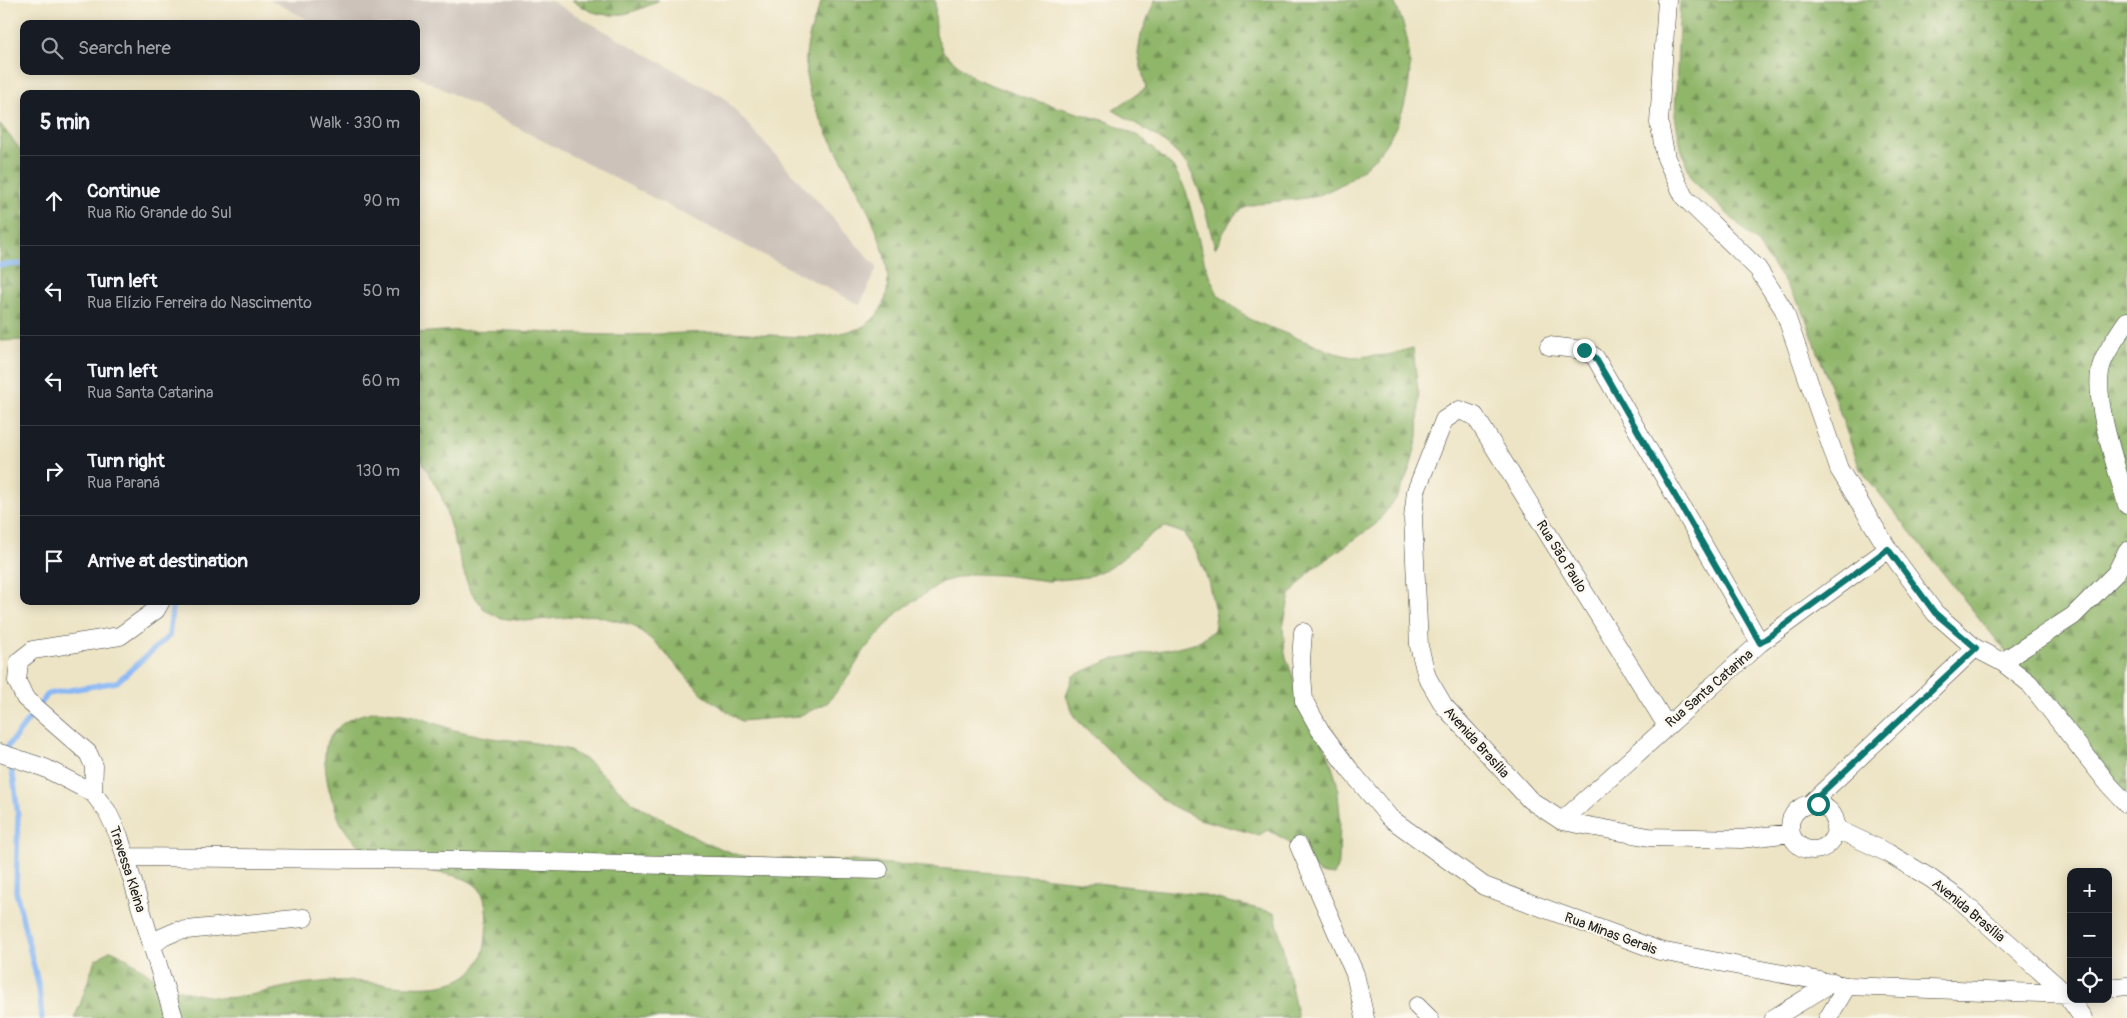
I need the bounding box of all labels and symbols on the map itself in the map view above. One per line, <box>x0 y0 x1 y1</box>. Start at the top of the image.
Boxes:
route end <box>1573 339 1596 362</box>
street label: Rua São Paulo <box>1533 517 1591 596</box>
street label: Rua Santa Catarina <box>1662 646 1757 731</box>
street label: Avenida Brasília <box>1440 703 1513 781</box>
route start <box>1807 793 1830 816</box>
street label: Travessa Kleina <box>106 824 149 914</box>
street label: Avenida Brasília <box>1929 875 2009 946</box>
street label: Rua Minas Gerais <box>1562 909 1660 958</box>

